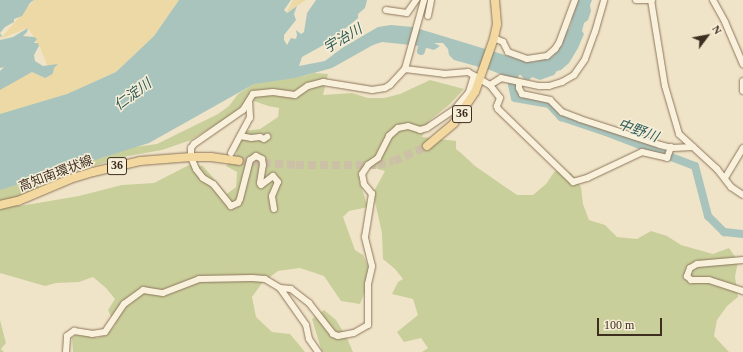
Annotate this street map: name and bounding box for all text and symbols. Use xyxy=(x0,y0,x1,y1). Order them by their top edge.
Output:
north arrow xyxy=(687,16,727,56)
water label: 宇治川 xyxy=(321,21,365,57)
text: N xyxy=(710,23,724,36)
water label: 仁淀川 xyxy=(111,76,155,114)
road number: 36 xyxy=(452,104,472,124)
water label: 中野川 xyxy=(615,116,661,146)
street label: 高知南環状線 xyxy=(17,153,95,195)
road number: 36 xyxy=(107,156,127,176)
scale bar xyxy=(599,310,664,336)
text: 100 m xyxy=(604,318,634,332)

